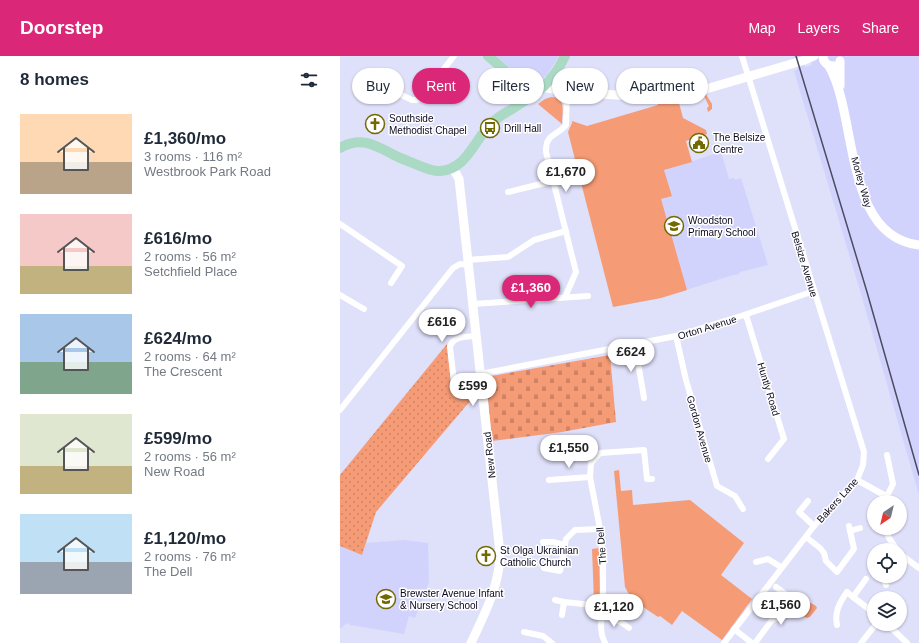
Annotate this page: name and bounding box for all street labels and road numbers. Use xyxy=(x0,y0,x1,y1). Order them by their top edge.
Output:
street label: Morley Way xyxy=(849,155,874,209)
street label: Belsize Avenue xyxy=(789,230,820,299)
street label: Orton Avenue xyxy=(676,313,738,342)
street label: Huntly Road xyxy=(755,361,782,417)
street label: Gordon Avenue xyxy=(685,394,714,464)
street label: New Road xyxy=(482,431,497,479)
street label: Bakers Lane xyxy=(814,475,861,525)
street label: The Dell xyxy=(594,527,609,565)

